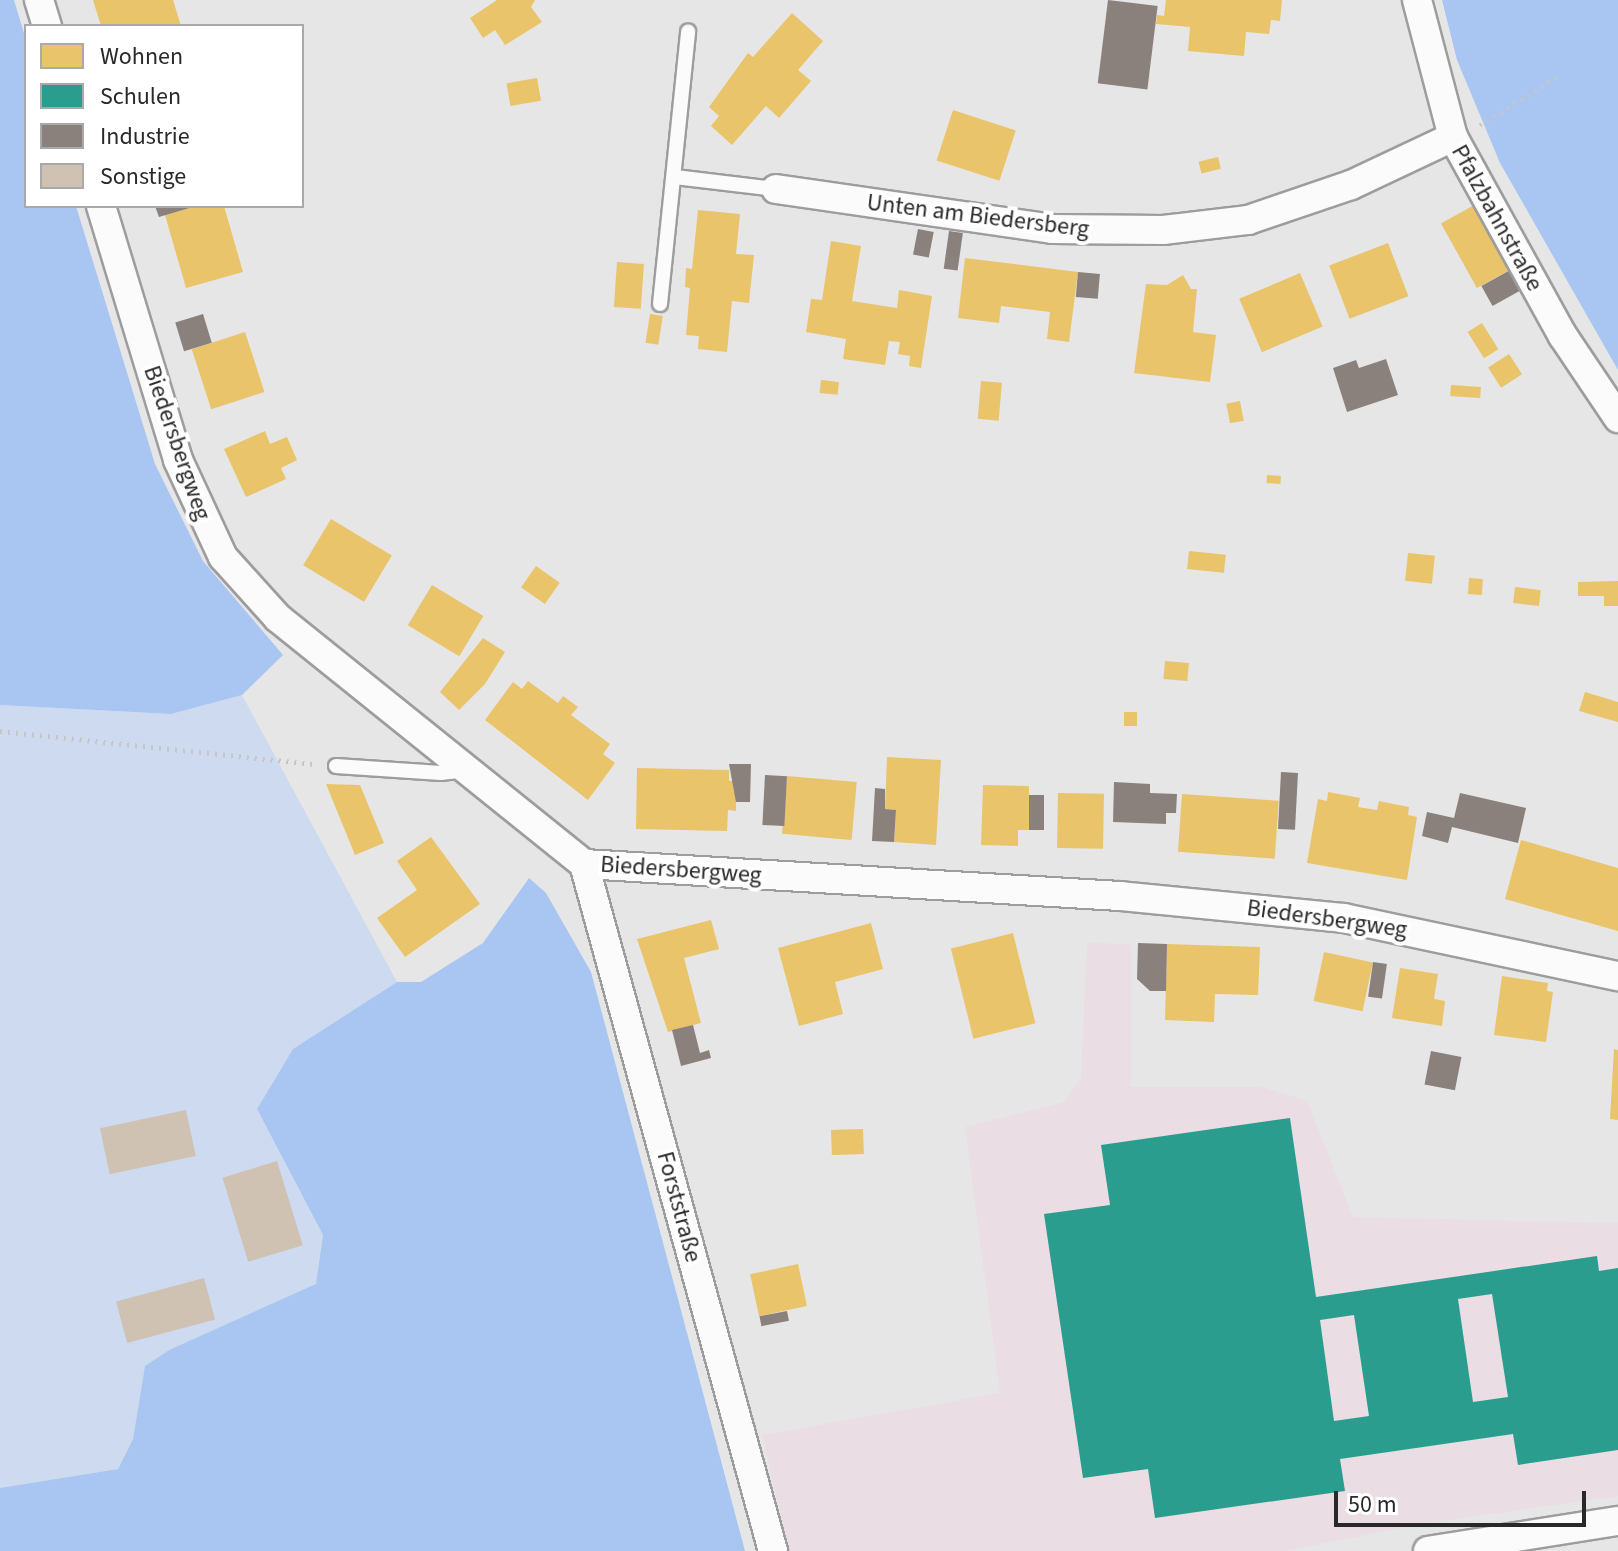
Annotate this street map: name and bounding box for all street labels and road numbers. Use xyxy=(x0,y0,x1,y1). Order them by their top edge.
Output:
street label: Pfalzbahnstraße xyxy=(1445,140,1549,296)
street label: Unten am Biedersberg xyxy=(865,188,1091,244)
street label: Biedersbergweg xyxy=(137,362,217,524)
street label: Biedersbergweg xyxy=(599,850,763,890)
street label: Biedersbergweg xyxy=(1245,893,1409,945)
street label: Forststraße xyxy=(650,1148,708,1266)

